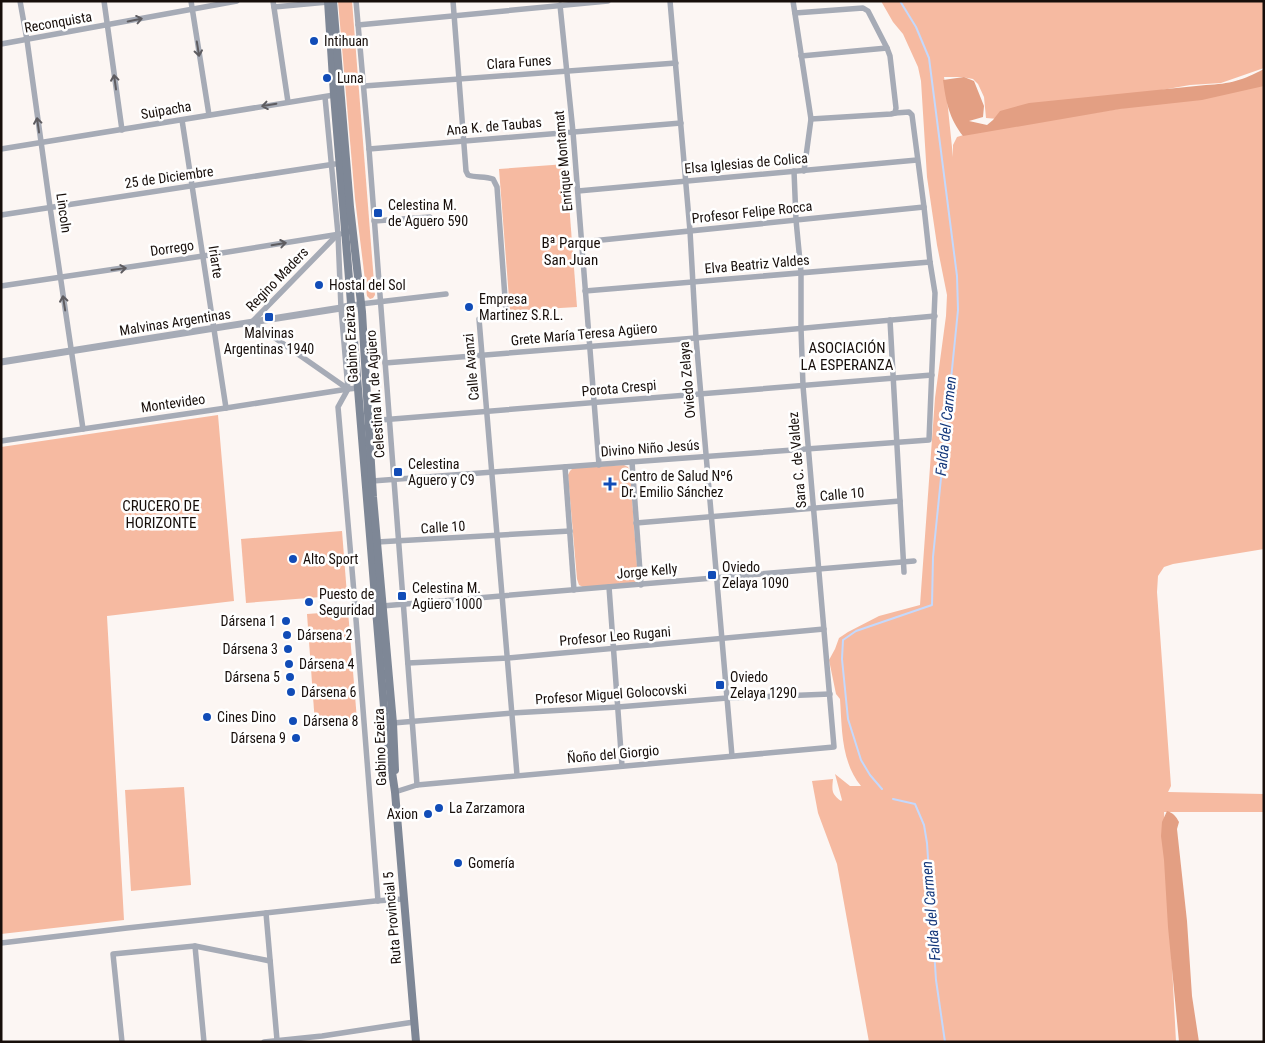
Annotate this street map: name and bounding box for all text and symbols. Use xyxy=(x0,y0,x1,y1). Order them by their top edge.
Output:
street label: Reconquista xyxy=(23,8,93,36)
one-way arrow xyxy=(127,15,143,24)
place label: Intihuan xyxy=(324,33,369,49)
marker: Intihuan xyxy=(308,35,320,47)
one-way arrow xyxy=(194,41,204,57)
street label: Clara Funes xyxy=(486,52,552,72)
place label: Luna xyxy=(337,70,364,86)
marker: Luna xyxy=(321,72,333,84)
one-way arrow xyxy=(110,74,120,90)
street label: Suipacha xyxy=(140,98,192,122)
one-way arrow xyxy=(261,101,277,111)
street label: Enrique Montamat xyxy=(551,110,575,212)
street label: Ana K. de Taubas xyxy=(446,114,542,138)
one-way arrow xyxy=(33,117,43,133)
street label: Elsa Iglesias de Colica xyxy=(684,150,808,176)
street label: 25 de Diciembre xyxy=(124,163,215,191)
street label: Lincoln xyxy=(53,192,75,234)
place label: Celestina M. de Aguero 590 xyxy=(388,197,468,229)
street label: Profesor Felipe Rocca xyxy=(691,198,813,226)
marker: Celestina M. de Aguero 590 xyxy=(372,207,384,219)
district label: Bª Parque San Juan xyxy=(541,234,601,269)
street label: Dorrego xyxy=(149,237,195,259)
one-way arrow xyxy=(271,238,287,248)
street label: Iriarte xyxy=(206,244,227,280)
street label: Regino Maders xyxy=(243,244,311,314)
street label: Elva Beatriz Valdes xyxy=(704,251,810,277)
one-way arrow xyxy=(110,263,126,273)
place label: Hostal del Sol xyxy=(329,277,406,293)
marker: Hostal del Sol xyxy=(313,279,325,291)
place label: Empresa Martinez S.R.L. xyxy=(479,291,563,323)
one-way arrow xyxy=(59,296,69,312)
marker: Empresa Martinez S.R.L. xyxy=(463,301,475,313)
street label: Malvinas Argentinas xyxy=(118,305,232,339)
street label: Gabino Ezeiza xyxy=(341,305,361,383)
marker: Malvinas Argentinas 1940 xyxy=(263,311,275,323)
street label: Grete María Teresa Agüero xyxy=(510,320,658,348)
place label: Malvinas Argentinas 1940 xyxy=(224,325,314,357)
street label: Celestina M. de Agüero xyxy=(363,329,387,459)
street label: Calle Avanzi xyxy=(460,333,482,401)
district label: ASOCIACIÓN LA ESPERANZA xyxy=(801,339,894,374)
street label: Oviedo Zelaya xyxy=(676,341,698,419)
water label: Falda del Carmen xyxy=(932,375,960,477)
street label: Porota Crespi xyxy=(581,377,657,399)
street label: Montevideo xyxy=(140,391,206,415)
street label: Sara C. de Valdez xyxy=(785,411,809,509)
street label: Divino Niño Jesús xyxy=(600,437,700,459)
place label: Celestina Aguero y C9 xyxy=(408,456,475,488)
marker: Celestina Aguero y C9 xyxy=(392,466,404,478)
place label: Centro de Salud Nº6 Dr. Emilio Sánchez xyxy=(621,468,733,500)
marker: Centro de Salud Nº6 Dr. Emilio Sánchez xyxy=(603,477,617,491)
street label: Calle 10 xyxy=(819,484,865,504)
district label: CRUCERO DE HORIZONTE xyxy=(122,497,200,532)
street label: Calle 10 xyxy=(420,517,466,537)
place label: Alto Sport xyxy=(303,551,358,567)
marker: Alto Sport xyxy=(287,553,299,565)
place label: Oviedo Zelaya 1090 xyxy=(722,559,789,591)
street label: Jorge Kelly xyxy=(616,560,678,582)
marker: Oviedo Zelaya 1090 xyxy=(706,569,718,581)
place label: Celestina M. Agüero 1000 xyxy=(412,580,482,612)
place label: Puesto de Seguridad xyxy=(319,586,375,618)
marker: Celestina M. Agüero 1000 xyxy=(396,590,408,602)
marker: Puesto de Seguridad xyxy=(303,596,315,608)
place label: Dársena 1 xyxy=(220,613,276,629)
marker: Dársena 1 xyxy=(280,615,292,627)
street label: Profesor Leo Rugani xyxy=(559,623,671,649)
place label: Dársena 2 xyxy=(297,627,353,643)
marker: Dársena 2 xyxy=(281,629,293,641)
place label: Dársena 3 xyxy=(222,641,278,657)
marker: Dársena 3 xyxy=(282,643,294,655)
place label: Dársena 4 xyxy=(299,656,355,672)
marker: Dársena 4 xyxy=(283,658,295,670)
place label: Dársena 5 xyxy=(224,669,280,685)
place label: Oviedo Zelaya 1290 xyxy=(730,669,797,701)
marker: Dársena 5 xyxy=(284,671,296,683)
marker: Oviedo Zelaya 1290 xyxy=(714,679,726,691)
street label: Profesor Miguel Golocovski xyxy=(535,681,687,707)
place label: Dársena 6 xyxy=(301,684,357,700)
marker: Dársena 6 xyxy=(285,686,297,698)
street label: Gabino Ezeiza xyxy=(371,708,389,786)
place label: Cines Dino xyxy=(217,709,276,725)
marker: Cines Dino xyxy=(201,711,213,723)
place label: Dársena 8 xyxy=(303,713,359,729)
marker: Dársena 8 xyxy=(287,715,299,727)
place label: Dársena 9 xyxy=(230,730,286,746)
marker: Dársena 9 xyxy=(290,732,302,744)
street label: Ñoño del Giorgio xyxy=(566,741,660,766)
place label: La Zarzamora xyxy=(449,800,525,816)
marker: La Zarzamora xyxy=(433,802,445,814)
place label: Axion xyxy=(387,806,418,822)
marker: Axion xyxy=(422,808,434,820)
place label: Gomería xyxy=(468,855,515,871)
marker: Gomería xyxy=(452,857,464,869)
water label: Falda del Carmen xyxy=(918,860,944,962)
street label: Ruta Provincial 5 xyxy=(380,871,404,965)

